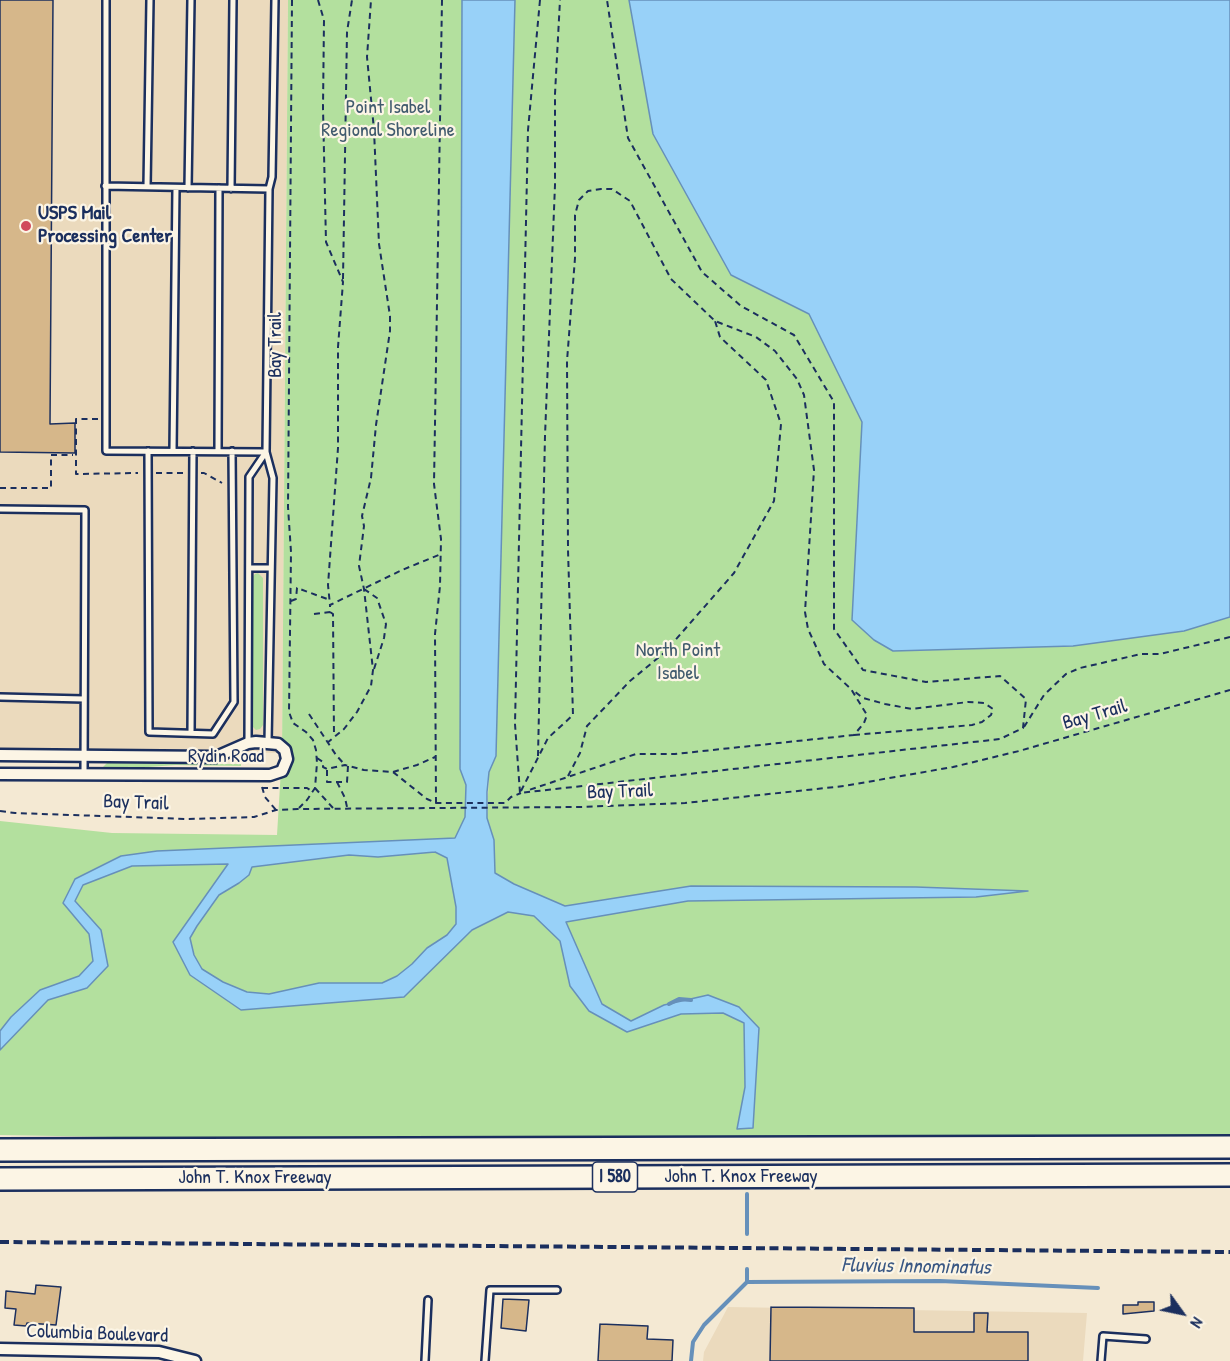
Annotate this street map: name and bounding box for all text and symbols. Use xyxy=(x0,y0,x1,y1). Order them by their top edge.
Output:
park label: Point Isabel Regional Shoreline xyxy=(321,96,455,143)
place label: USPS Mail Processing Center xyxy=(38,202,172,249)
marker: USPS Mail Processing Center xyxy=(19,219,33,233)
street label: Bay Trail xyxy=(264,312,288,378)
park label: North Point Isabel xyxy=(636,639,720,686)
street label: Bay Trail xyxy=(1060,694,1130,736)
street label: Rydin Road xyxy=(188,745,264,769)
street label: Bay Trail xyxy=(587,779,653,805)
street label: Bay Trail xyxy=(103,790,169,816)
road number: I 580 xyxy=(592,1162,638,1192)
street label: John T. Knox Freeway xyxy=(664,1165,818,1189)
street label: John T. Knox Freeway xyxy=(178,1166,332,1190)
water label: Fluvius Innominatus xyxy=(841,1253,991,1281)
north arrow xyxy=(1152,1283,1212,1343)
text: N xyxy=(1186,1313,1209,1332)
street label: Columbia Boulevard xyxy=(26,1320,168,1348)

